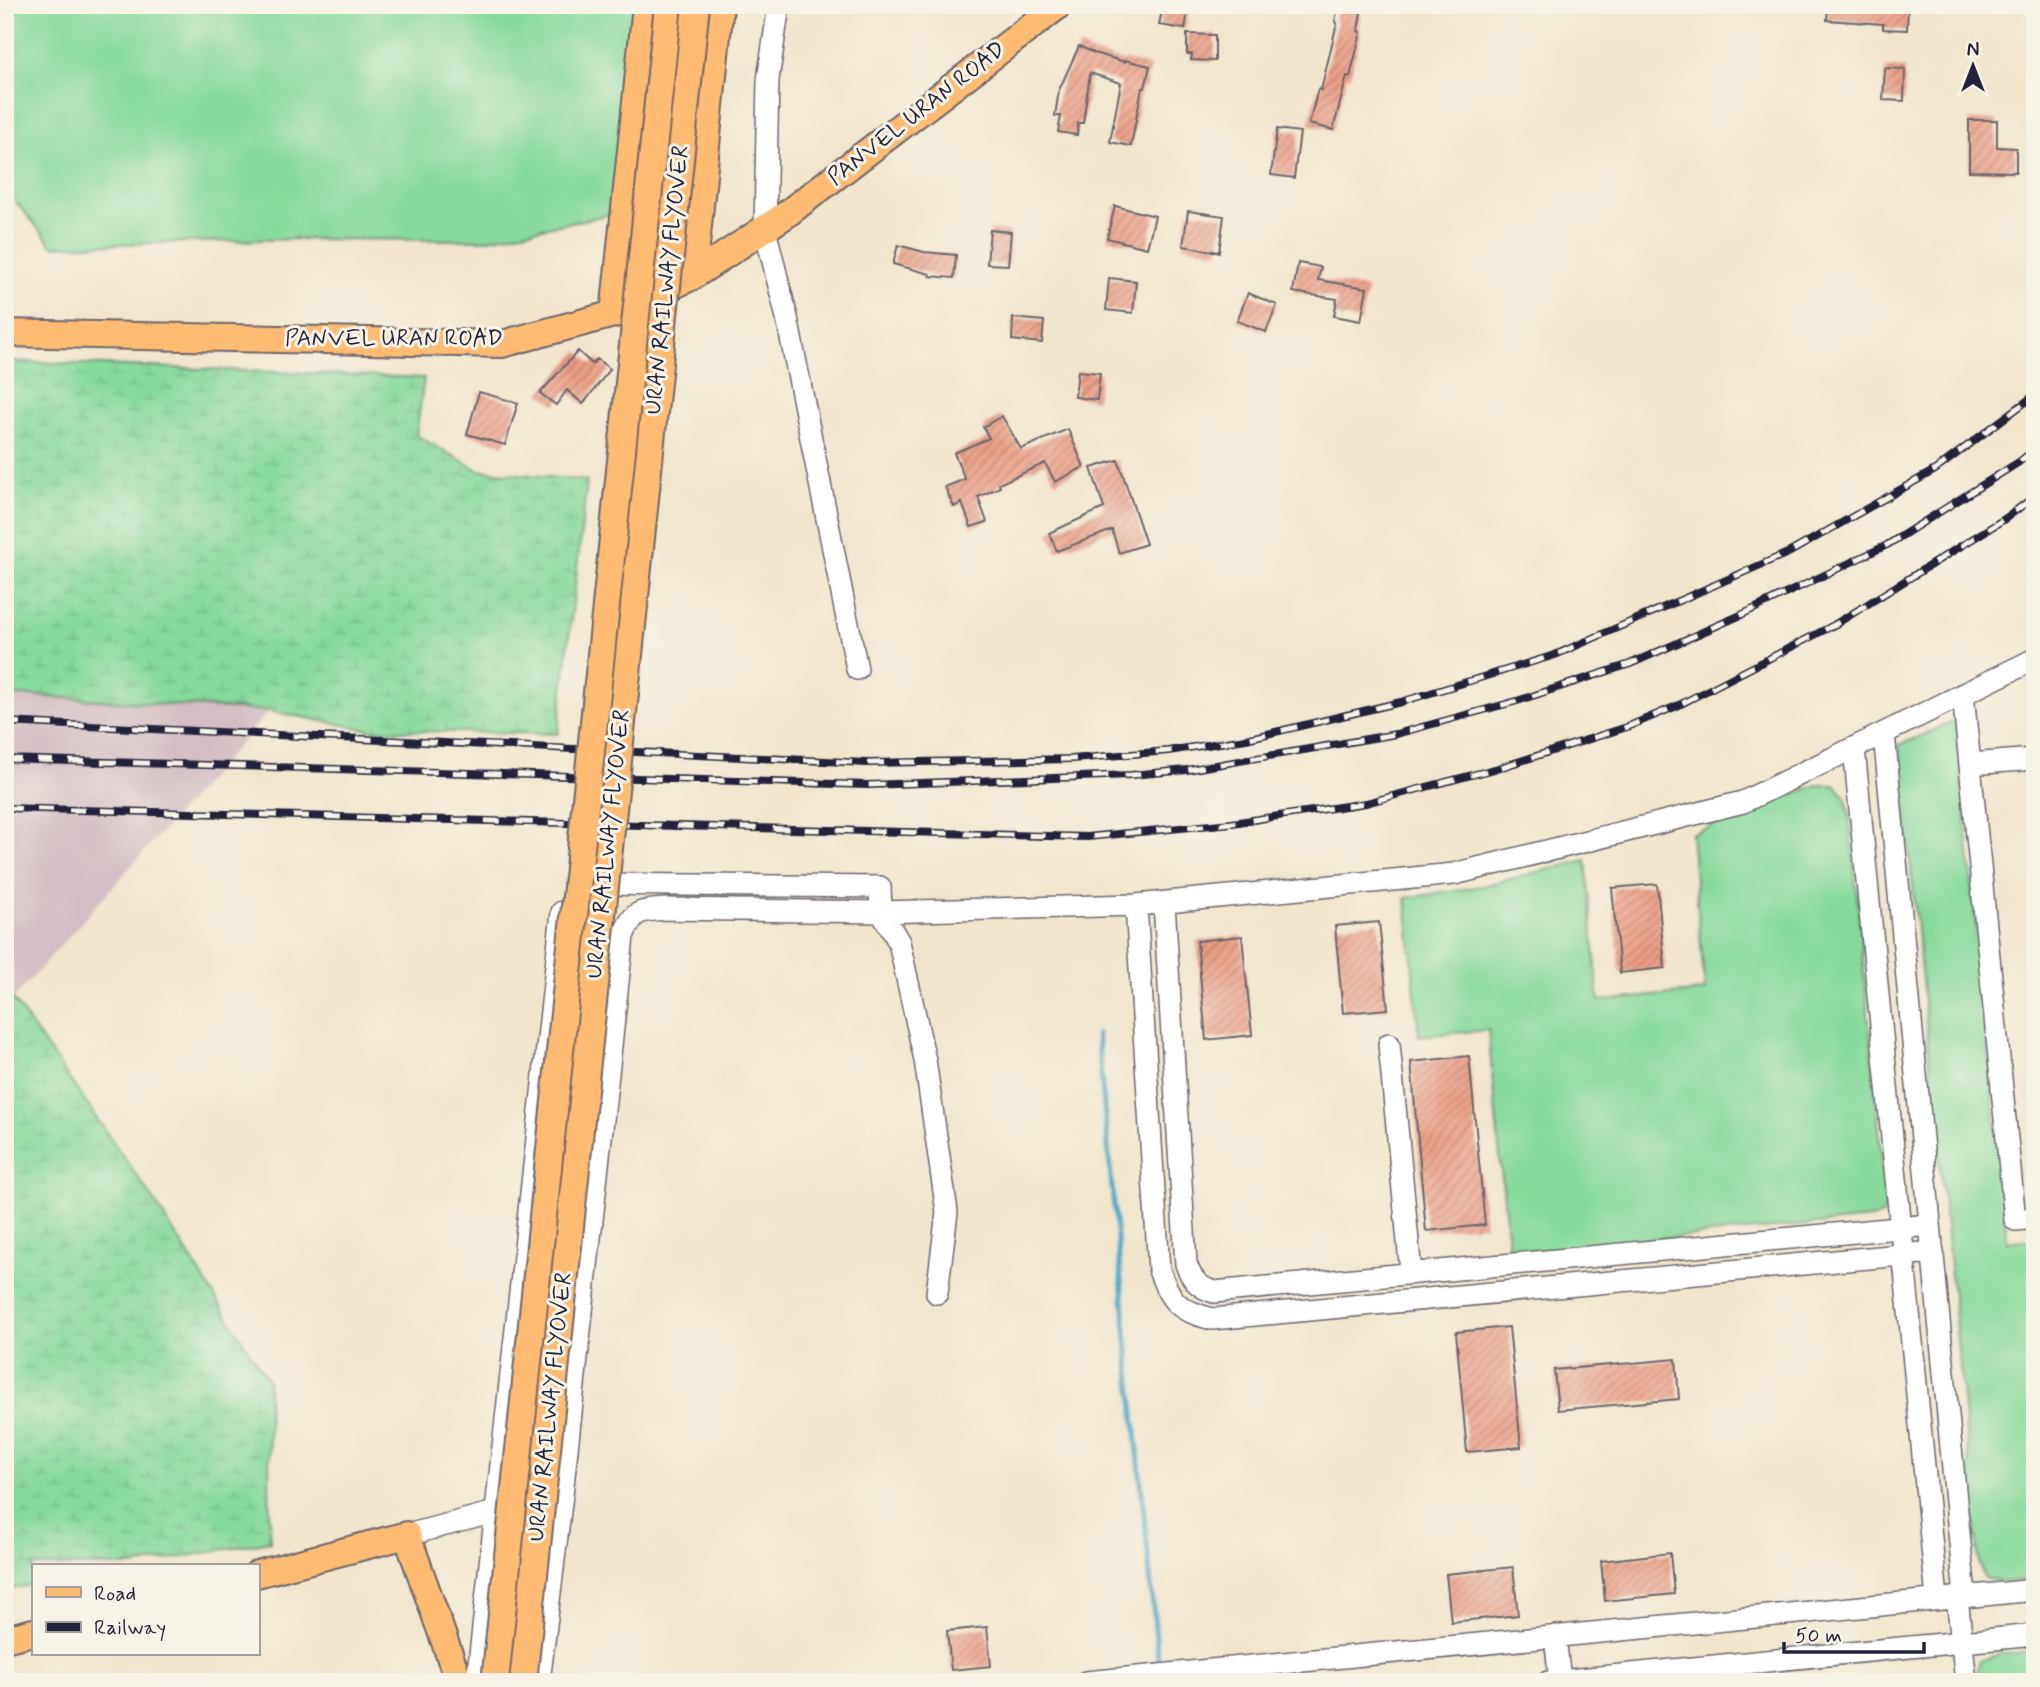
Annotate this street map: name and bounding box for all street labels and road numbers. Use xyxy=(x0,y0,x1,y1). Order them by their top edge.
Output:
street label: PANVEL URAN ROAD xyxy=(822,35,1012,193)
street label: URAN RAILWAY FLYOVER xyxy=(639,144,697,416)
street label: PANVEL URAN ROAD xyxy=(285,324,503,354)
street label: URAN RAILWAY FLYOVER xyxy=(580,708,638,980)
street label: URAN RAILWAY FLYOVER xyxy=(522,1271,580,1543)

